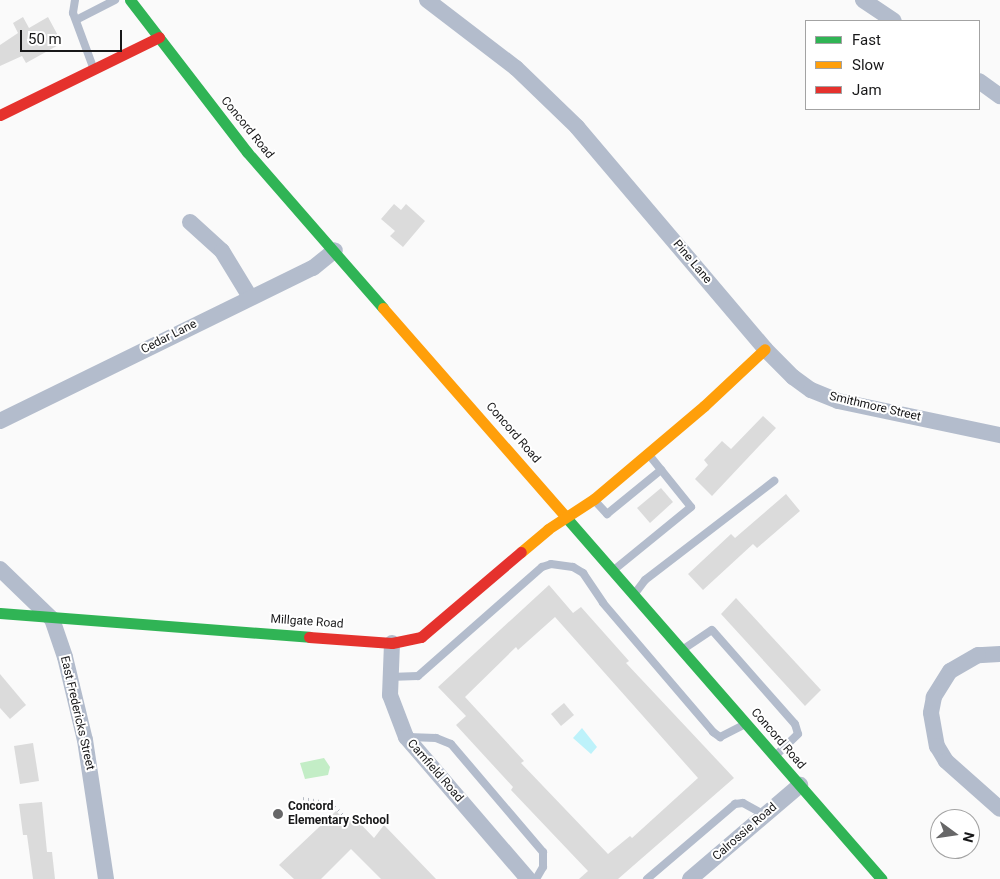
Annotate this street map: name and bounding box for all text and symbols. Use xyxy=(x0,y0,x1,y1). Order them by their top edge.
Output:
scale bar xyxy=(22,20,125,52)
legend xyxy=(805,20,980,110)
text: 50 m xyxy=(28,30,62,48)
text: Fast xyxy=(852,31,881,49)
text: Slow xyxy=(852,56,884,74)
text: Jam xyxy=(852,81,882,99)
street label: Concord Road xyxy=(218,94,276,162)
street label: Pine Lane xyxy=(670,237,714,287)
street label: Cedar Lane xyxy=(139,317,199,357)
street label: Smithmore Street xyxy=(828,389,922,425)
street label: Concord Road xyxy=(483,400,543,466)
street label: Millgate Road xyxy=(270,612,344,632)
street label: East Fredericks Street xyxy=(57,655,97,771)
street label: Concord Road xyxy=(748,706,808,772)
street label: Camfield Road xyxy=(404,737,466,805)
place label: Concord Elementary School xyxy=(288,800,389,828)
street label: Calrossie Road xyxy=(710,800,780,864)
marker: Concord Elementary School xyxy=(272,808,284,820)
north arrow xyxy=(930,809,980,859)
text: N xyxy=(960,831,978,844)

